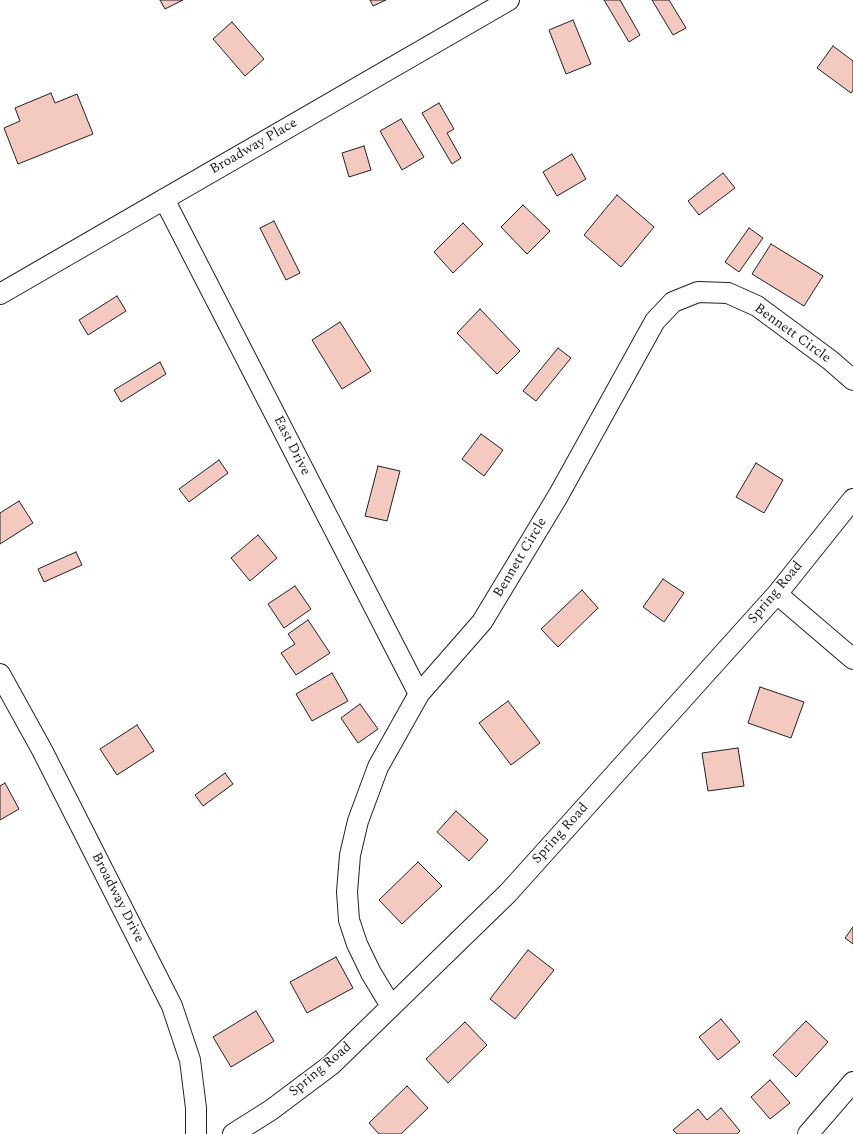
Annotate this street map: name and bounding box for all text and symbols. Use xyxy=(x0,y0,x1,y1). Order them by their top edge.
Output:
street label: Broadway Place xyxy=(207,115,301,179)
street label: Bennett Circle xyxy=(751,301,833,367)
street label: East Drive xyxy=(269,413,313,479)
street label: Bennett Circle xyxy=(491,515,551,601)
street label: Spring Road xyxy=(745,558,807,628)
street label: Spring Road xyxy=(529,800,593,868)
street label: Broadway Drive xyxy=(87,850,147,946)
street label: Spring Road xyxy=(286,1039,356,1101)

